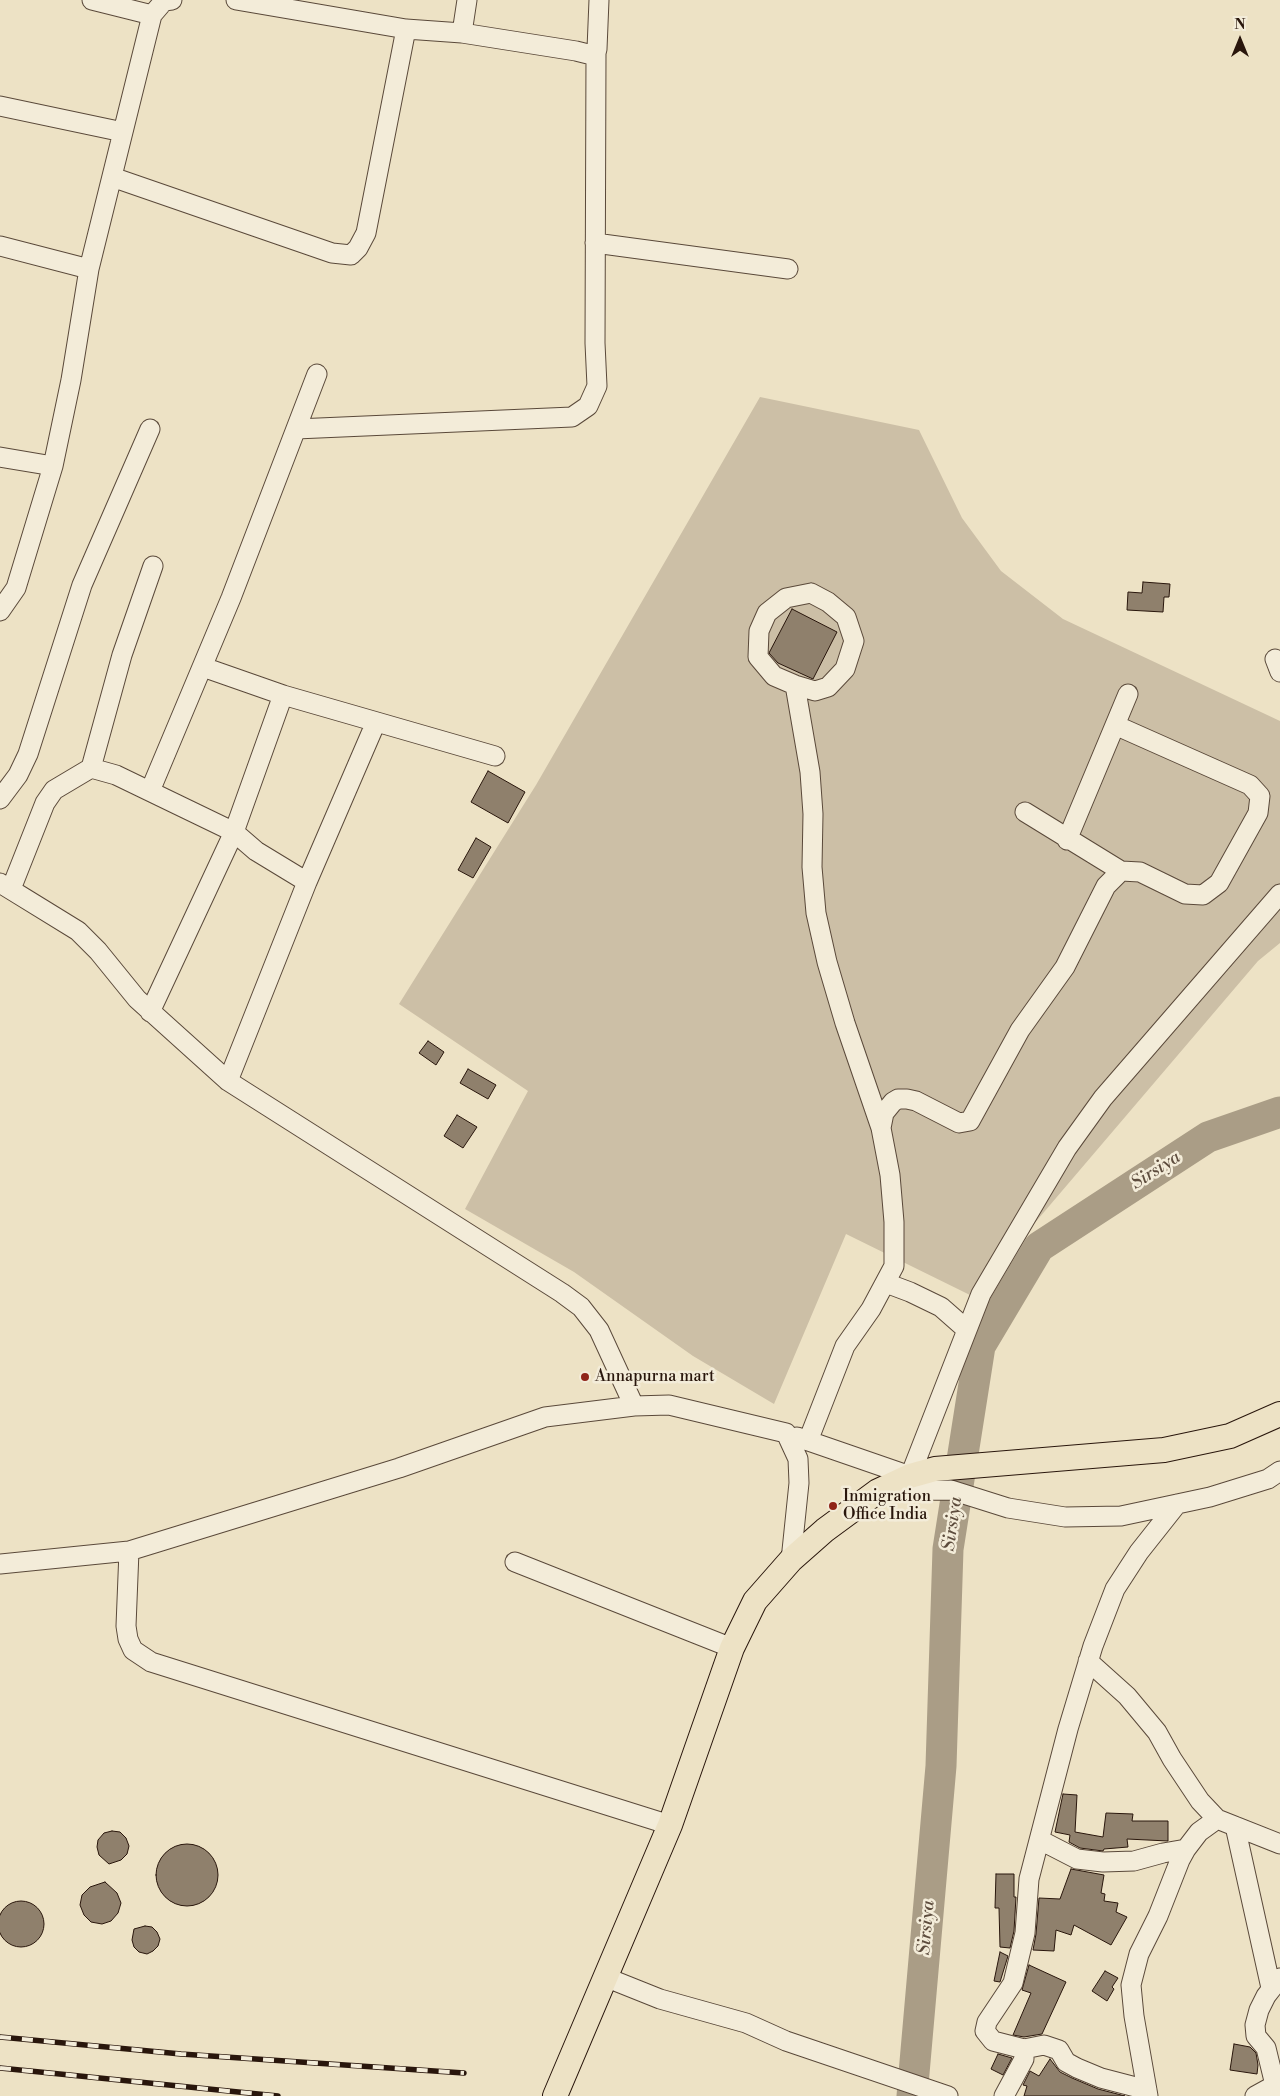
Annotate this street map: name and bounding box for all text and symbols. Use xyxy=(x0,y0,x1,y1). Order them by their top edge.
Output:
north arrow xyxy=(1215,15,1265,65)
text: N xyxy=(1234,16,1246,34)
water label: Sirsiya xyxy=(1127,1147,1185,1195)
place label: Annapurna mart xyxy=(595,1367,715,1387)
marker: Annapurna mart xyxy=(579,1371,591,1383)
place label: Inmigration Office India xyxy=(843,1487,931,1525)
water label: Sirsiya xyxy=(938,1495,968,1553)
marker: Inmigration Office India xyxy=(827,1500,839,1512)
water label: Sirsiya xyxy=(914,1900,940,1956)

